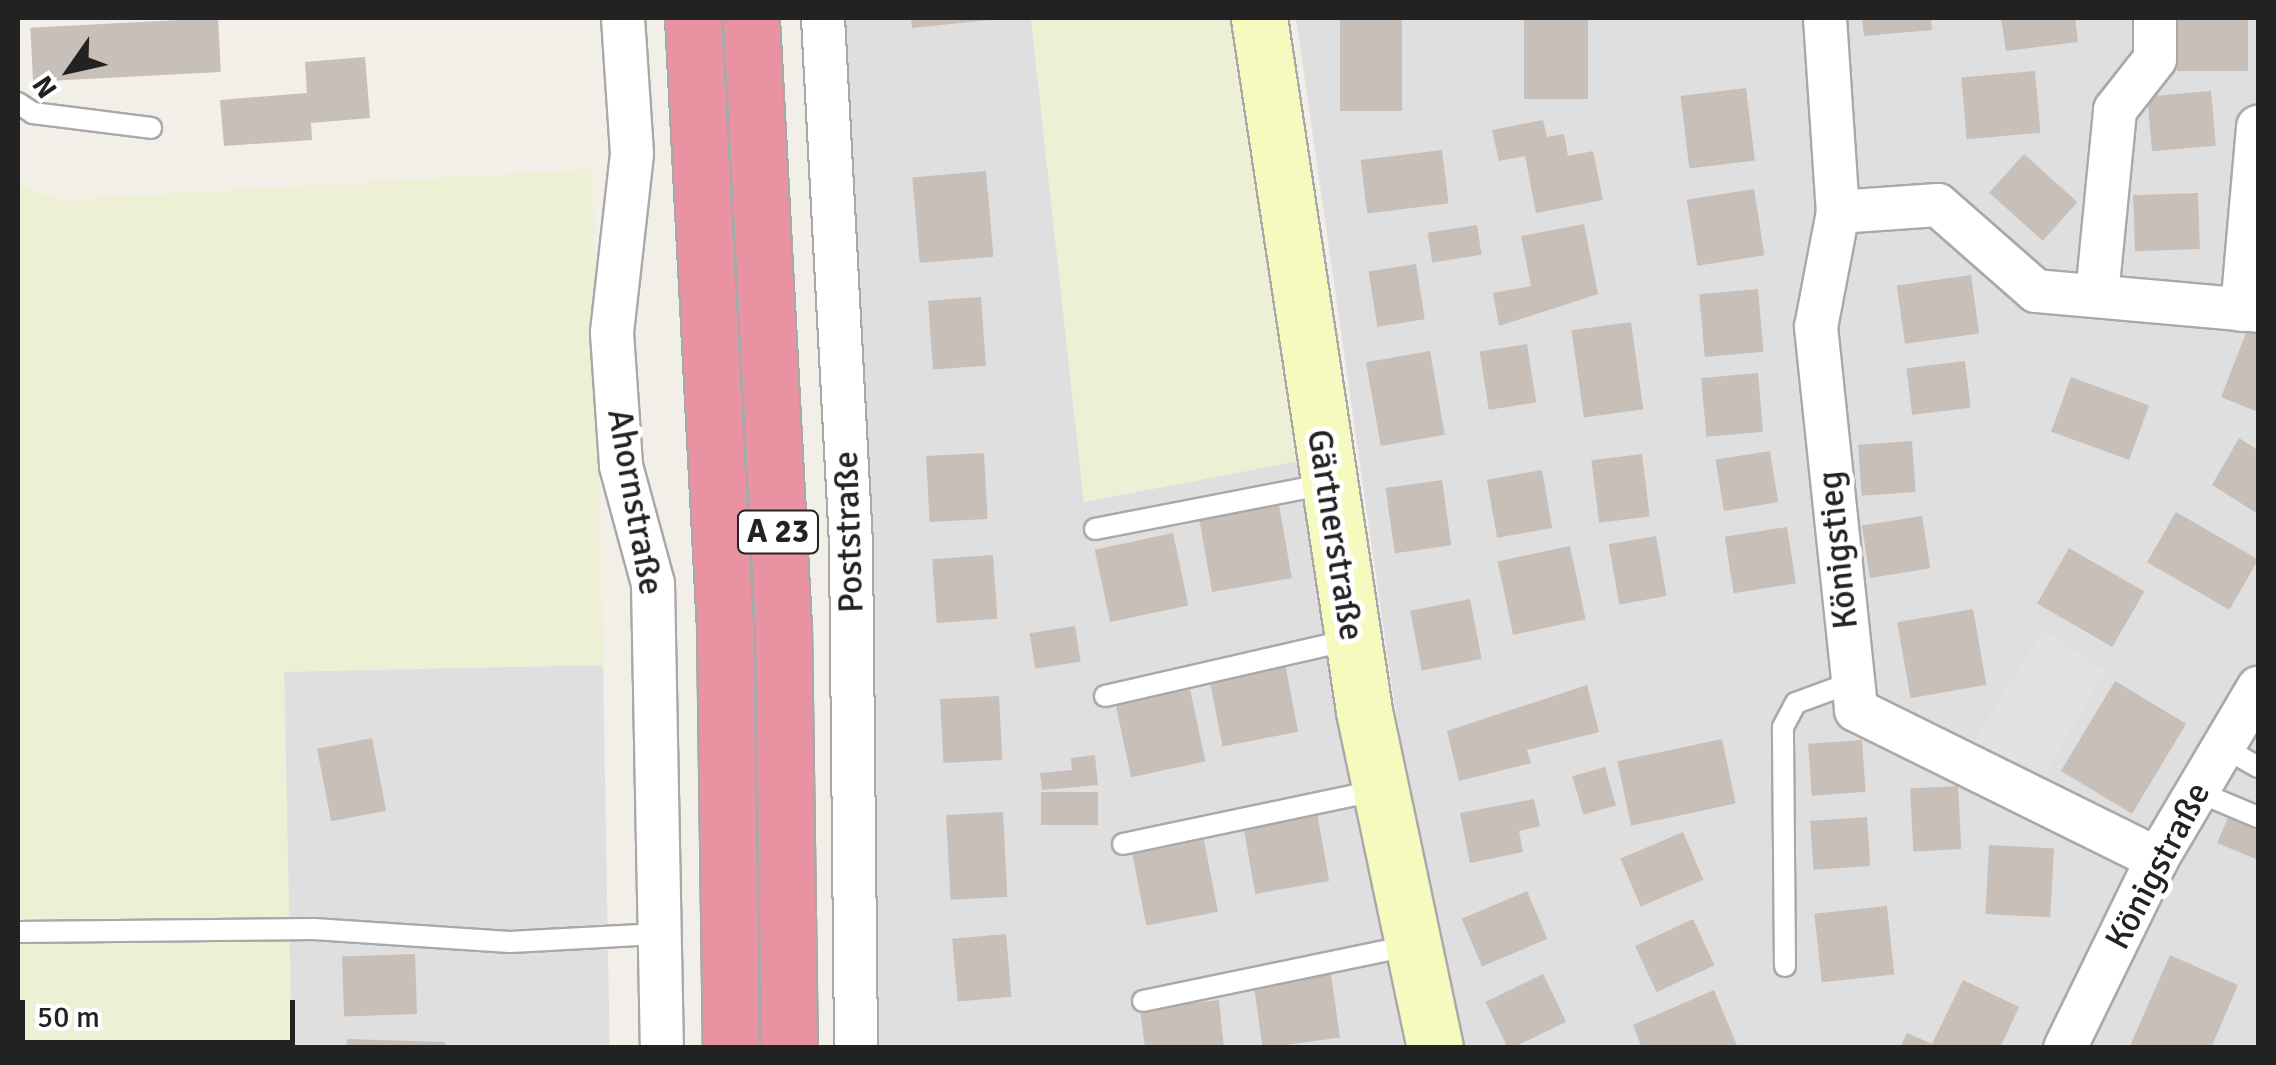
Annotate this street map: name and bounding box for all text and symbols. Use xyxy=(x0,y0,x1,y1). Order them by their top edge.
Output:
north arrow xyxy=(20,20,120,120)
text: N xyxy=(26,69,65,104)
street label: Ahornstraße xyxy=(598,406,672,598)
street label: Gärtnerstraße xyxy=(1298,427,1372,643)
street label: Poststraße xyxy=(825,450,873,614)
street label: Königstieg xyxy=(1809,469,1867,631)
road number: A 23 xyxy=(736,505,820,559)
street label: Königstraße xyxy=(2097,775,2219,957)
scale bar xyxy=(25,980,300,1042)
text: 50 m xyxy=(37,999,100,1036)

